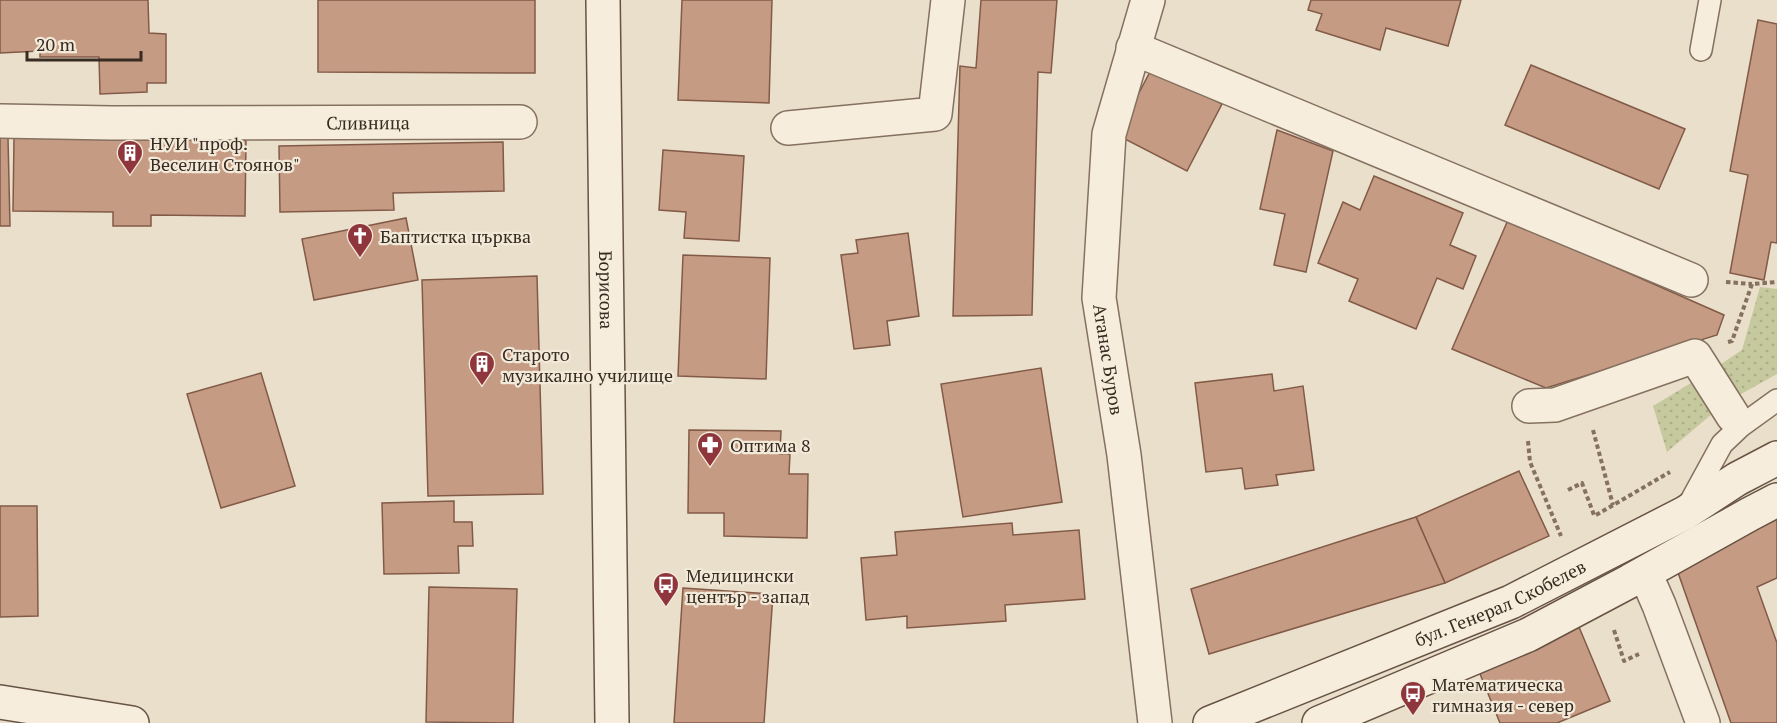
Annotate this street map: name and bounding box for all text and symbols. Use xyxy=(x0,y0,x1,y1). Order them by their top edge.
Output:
scale bar xyxy=(27,24,141,62)
text: 20 m xyxy=(36,32,76,56)
street label: Сливница xyxy=(326,110,410,134)
place label: НУИ "проф. Веселин Стоянов" xyxy=(150,131,300,176)
building icon: НУИ "проф. Веселин Стоянов" xyxy=(115,138,145,176)
church icon: Баптистка църква xyxy=(345,221,375,259)
place label: Баптистка църква xyxy=(380,224,531,248)
street label: Борисова xyxy=(594,250,619,329)
street label: Атанас Буров xyxy=(1088,302,1129,417)
place label: Старото музикално училище xyxy=(502,342,673,387)
building icon: Старото музикално училище xyxy=(467,349,497,387)
pharmacy icon: Оптима 8 xyxy=(695,430,725,468)
place label: Оптима 8 xyxy=(730,433,811,457)
street label: бул. Генерал Скобелев xyxy=(1411,554,1590,652)
place label: Медицински център - запад xyxy=(686,563,810,608)
bus stop icon: Медицински център - запад xyxy=(651,570,681,608)
place label: Математическа гимназия - север xyxy=(1432,672,1574,717)
bus stop icon: Математическа гимназия - север xyxy=(1398,679,1428,717)

